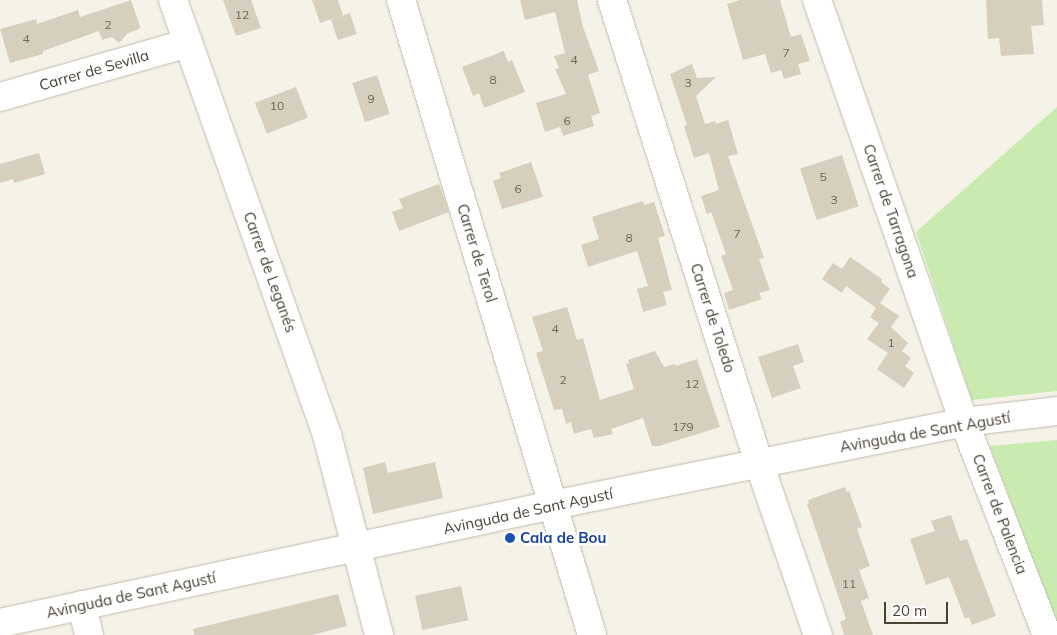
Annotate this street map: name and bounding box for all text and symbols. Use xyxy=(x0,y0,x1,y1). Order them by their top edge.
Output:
house number: 12 xyxy=(235,8,249,22)
house number: 2 xyxy=(104,18,112,32)
house number: 4 xyxy=(22,32,30,46)
street label: Carrer de Sevilla xyxy=(37,46,151,94)
house number: 7 xyxy=(782,46,790,60)
house number: 4 xyxy=(570,53,578,67)
house number: 8 xyxy=(489,73,497,87)
house number: 3 xyxy=(684,76,692,90)
house number: 9 xyxy=(367,92,375,106)
house number: 10 xyxy=(270,99,284,113)
house number: 6 xyxy=(563,114,571,128)
street label: Carrer de Tarragona xyxy=(860,142,922,280)
house number: 5 xyxy=(819,170,827,184)
house number: 6 xyxy=(514,182,522,196)
house number: 3 xyxy=(830,193,838,207)
street label: Carrer de Terol xyxy=(453,202,501,304)
street label: Carrer de Leganés xyxy=(240,209,300,335)
house number: 7 xyxy=(733,227,741,241)
house number: 8 xyxy=(625,231,633,245)
street label: Carrer de Toledo xyxy=(687,261,739,375)
house number: 4 xyxy=(551,322,559,336)
house number: 1 xyxy=(887,336,895,350)
house number: 2 xyxy=(559,373,567,387)
house number: 12 xyxy=(685,377,699,391)
street label: Avinguda de Sant Agustí xyxy=(838,408,1012,456)
house number: 179 xyxy=(672,420,694,434)
street label: Carrer de Palencia xyxy=(969,451,1031,577)
street label: Avinguda de Sant Agustí xyxy=(442,484,614,538)
place label: Cala de Bou xyxy=(520,529,606,547)
marker: Cala de Bou xyxy=(504,532,516,544)
street label: Avinguda de Sant Agustí xyxy=(45,568,217,622)
house number: 11 xyxy=(842,577,856,591)
scale bar xyxy=(887,592,951,624)
text: 20 m xyxy=(892,601,927,620)

